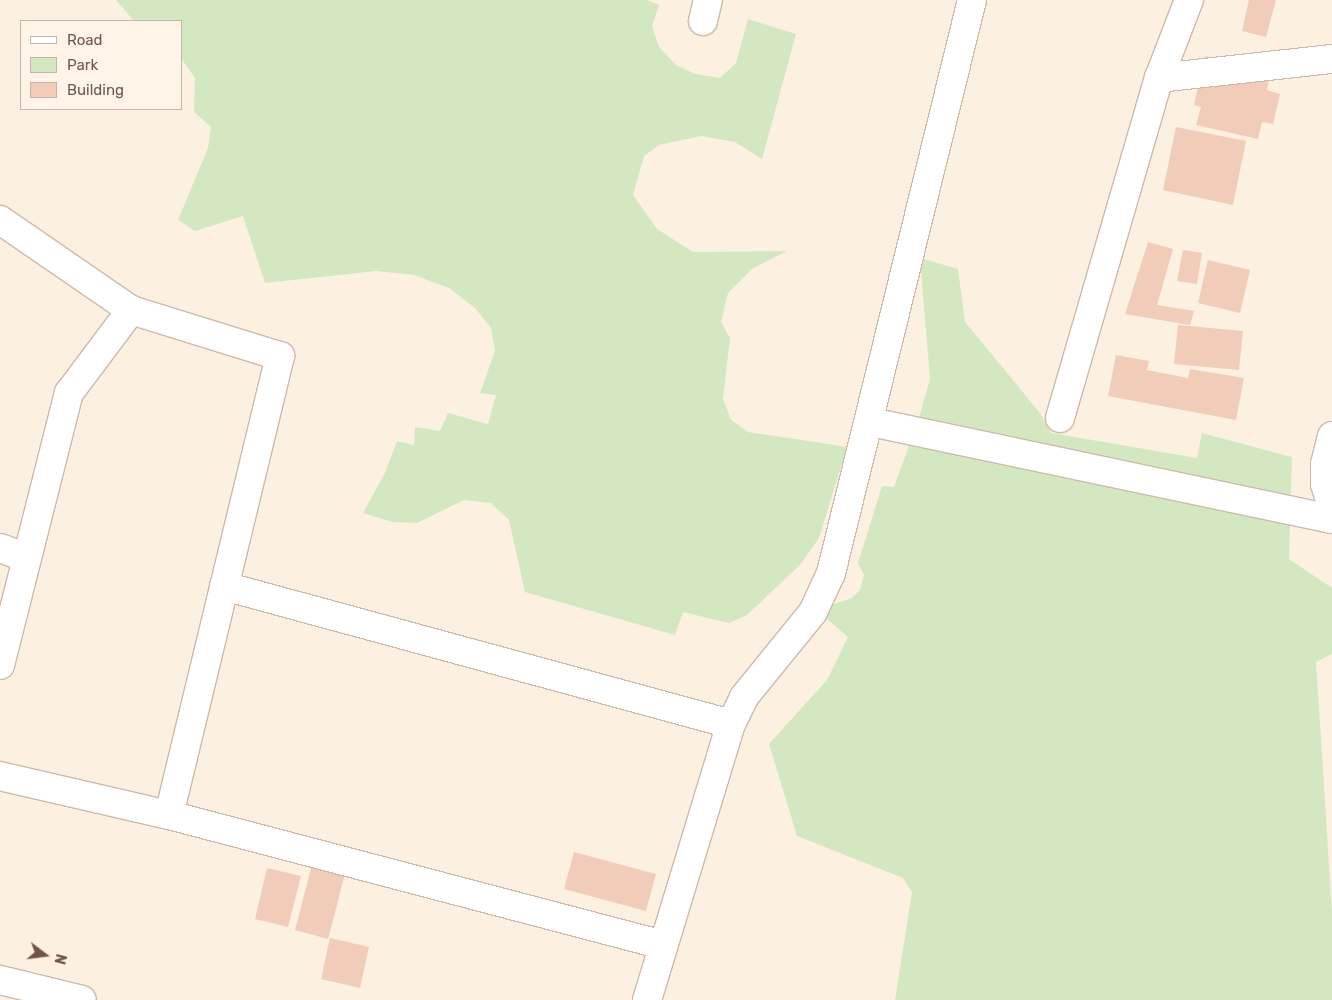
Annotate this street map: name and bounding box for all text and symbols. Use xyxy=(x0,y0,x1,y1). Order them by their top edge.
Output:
legend xyxy=(20,20,182,110)
text: Road xyxy=(67,31,103,49)
text: Park xyxy=(67,56,98,74)
text: Building xyxy=(67,81,124,99)
north arrow xyxy=(20,930,70,980)
text: N xyxy=(50,952,69,966)

